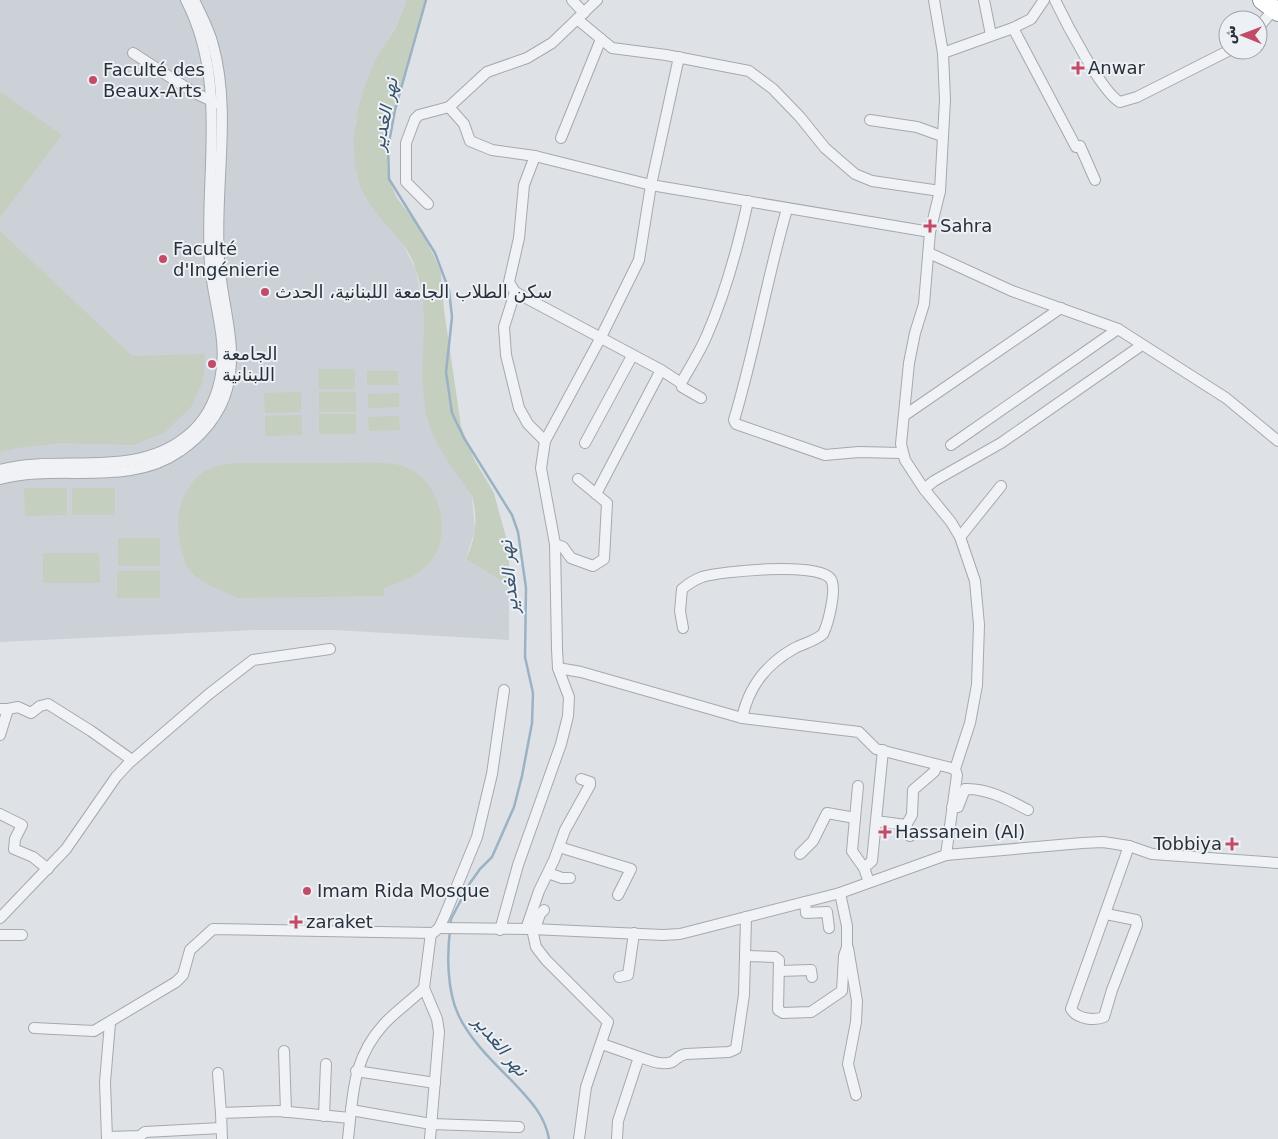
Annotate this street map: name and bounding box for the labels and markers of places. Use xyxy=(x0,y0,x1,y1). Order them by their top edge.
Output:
place label: Anwar xyxy=(1088,57,1145,78)
place label: Faculté des Beaux-Arts xyxy=(103,59,205,101)
marker: Anwar xyxy=(1072,62,1084,74)
marker: Faculté des Beaux-Arts xyxy=(87,74,99,86)
place label: Sahra xyxy=(940,215,992,236)
marker: Sahra xyxy=(924,220,936,232)
place label: Faculté d'Ingénierie xyxy=(173,238,280,280)
marker: Faculté d'Ingénierie xyxy=(157,253,169,265)
place label: سكن الطلاب الجامعة اللبنانية، الحدث xyxy=(275,281,552,303)
marker: سكن الطلاب الجامعة اللبنانية، الحدث xyxy=(259,286,271,298)
place label: الجامعة اللبنانية xyxy=(222,343,278,385)
marker: الجامعة اللبنانية xyxy=(206,358,218,370)
place label: Hassanein (Al) xyxy=(895,821,1025,842)
marker: Hassanein (Al) xyxy=(879,826,891,838)
place label: Tobbiya xyxy=(1153,833,1222,854)
marker: Tobbiya xyxy=(1226,838,1238,850)
place label: Imam Rida Mosque xyxy=(317,880,490,901)
marker: Imam Rida Mosque xyxy=(301,885,313,897)
place label: zaraket xyxy=(306,911,373,932)
marker: zaraket xyxy=(290,916,302,928)

